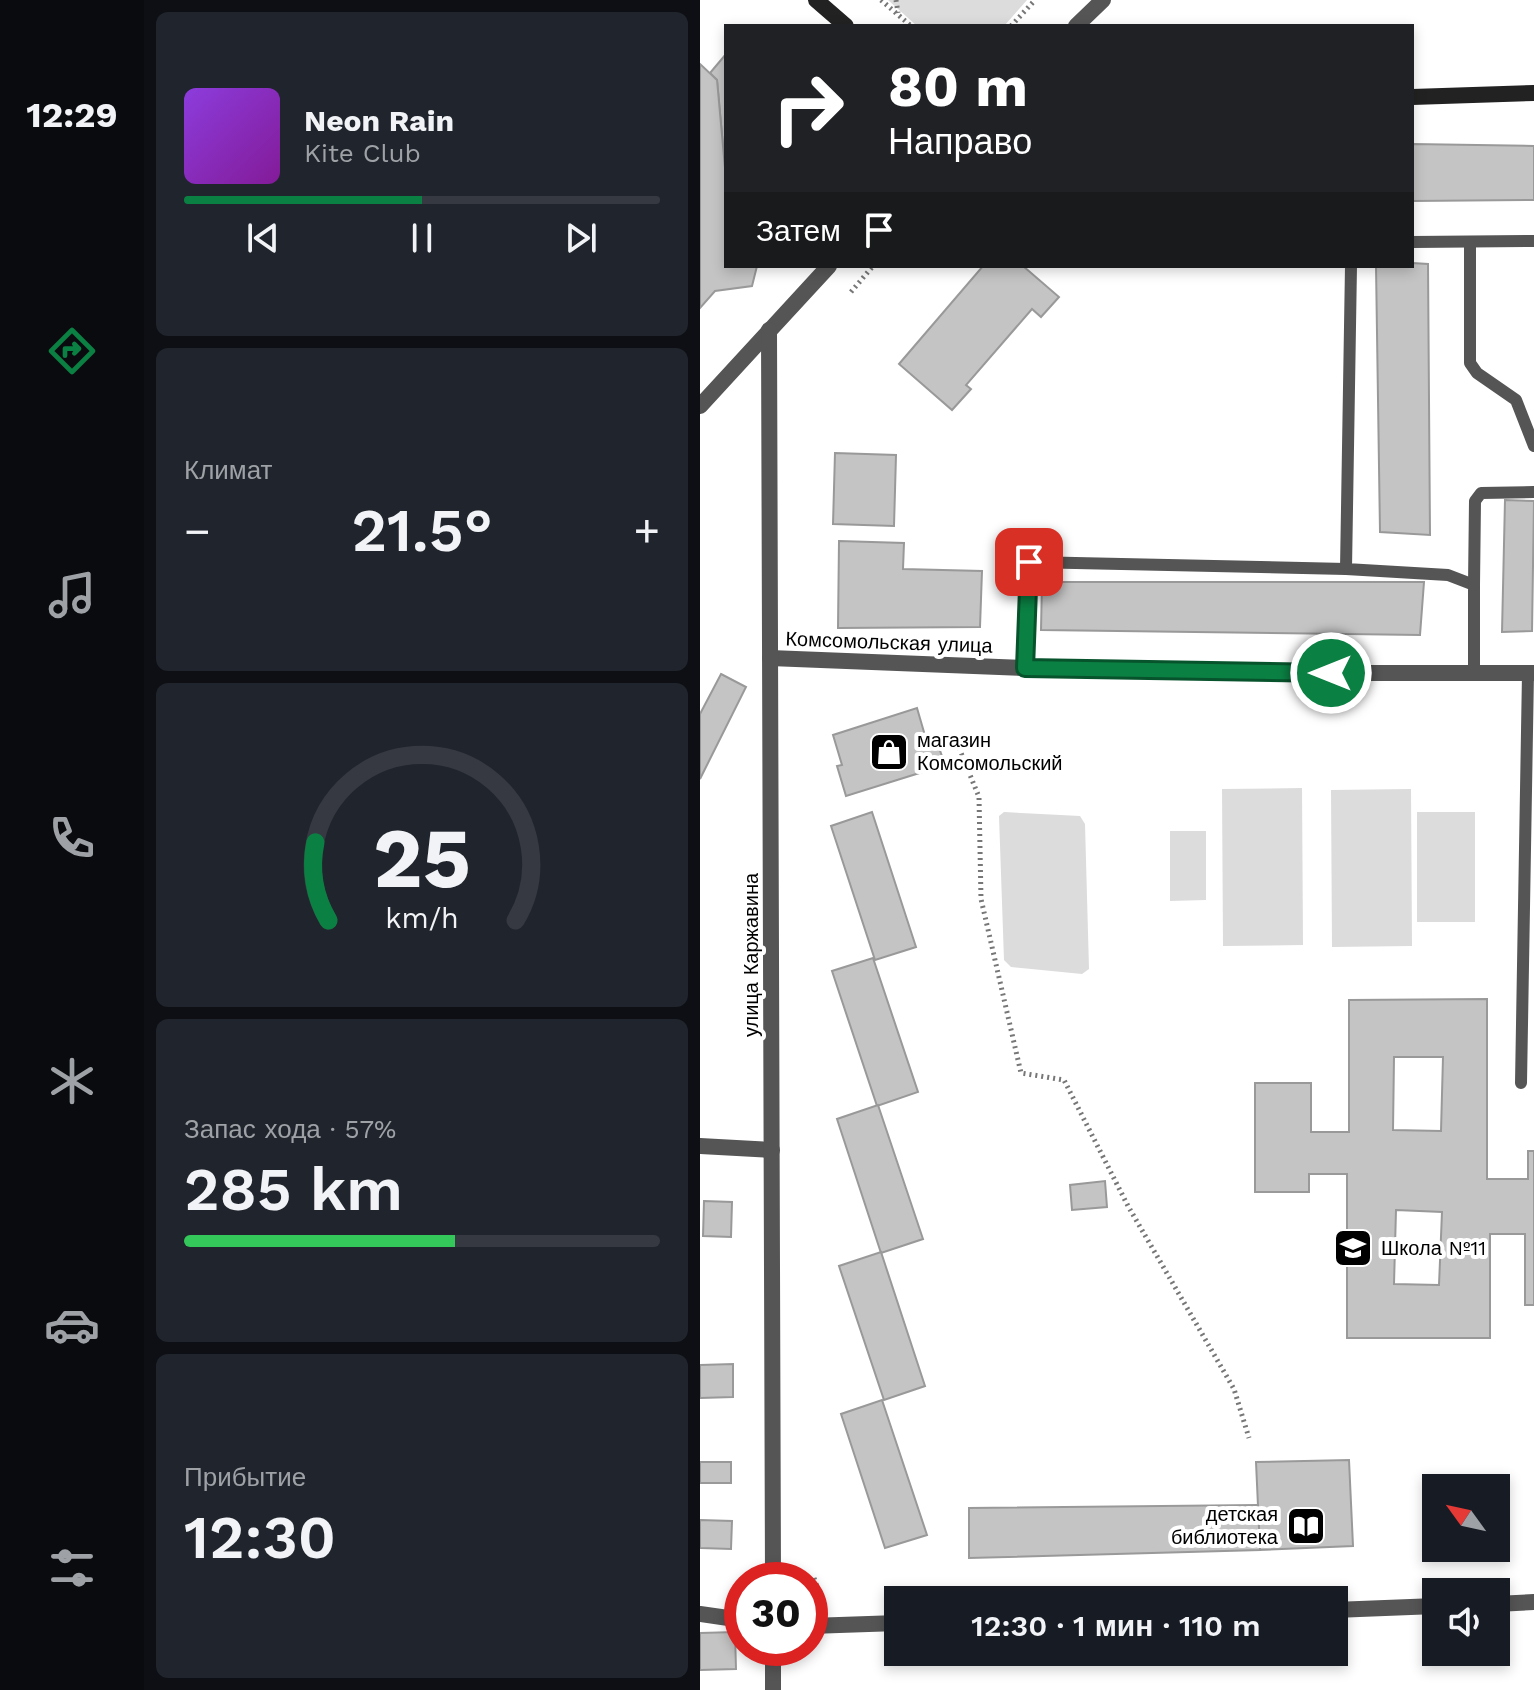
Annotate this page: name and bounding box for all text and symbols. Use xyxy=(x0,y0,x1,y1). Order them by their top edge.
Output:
text: 80 m xyxy=(888,54,1028,120)
icon: right xyxy=(756,56,860,160)
text: 12:29 xyxy=(26,94,118,136)
text: Neon Rain xyxy=(304,103,454,138)
text: Направо xyxy=(888,121,1032,163)
text: Kite Club xyxy=(304,138,421,168)
icon: arrive xyxy=(857,208,901,252)
text: Затем xyxy=(756,213,841,248)
icon: previous xyxy=(241,216,285,260)
icon: pause xyxy=(400,216,444,260)
icon: next xyxy=(559,216,603,260)
icon: directions xyxy=(44,323,100,379)
text: Климат xyxy=(184,455,273,485)
text: 21.5° xyxy=(351,495,493,566)
text: − xyxy=(184,505,211,557)
text: + xyxy=(633,505,660,557)
pin xyxy=(995,528,1063,596)
icon: arrive xyxy=(1007,540,1051,584)
icon: music xyxy=(44,567,100,623)
street label: Комсомольская улица xyxy=(785,626,994,658)
position arrow xyxy=(1289,631,1373,715)
place label: магазин Комсомольский xyxy=(917,728,1063,775)
shop icon: магазин Комсомольский xyxy=(868,731,910,773)
icon: phone xyxy=(44,810,100,866)
text: 25 xyxy=(373,810,471,907)
street label: улица Каржавина xyxy=(739,872,763,1037)
text: km/h xyxy=(385,901,459,935)
icon: climate xyxy=(44,1053,100,1109)
text: Запас хода · 57% xyxy=(184,1114,396,1144)
text: 285 km xyxy=(184,1154,403,1225)
school or university icon: Школа №11 xyxy=(1332,1227,1374,1269)
place label: Школа №11 xyxy=(1381,1236,1486,1260)
icon: car xyxy=(44,1297,100,1353)
text: Прибытие xyxy=(184,1462,306,1492)
north arrow xyxy=(1422,1474,1510,1562)
map controls xyxy=(1422,1474,1510,1666)
text: 12:30 xyxy=(184,1502,336,1573)
place label: детская библиотека xyxy=(1171,1502,1279,1549)
library icon: детская библиотека xyxy=(1285,1505,1327,1547)
icon: filters xyxy=(44,1540,100,1596)
speed limit sign: 30 xyxy=(724,1562,828,1666)
button: sound xyxy=(1422,1578,1510,1666)
text: 12:30 · 1 мин · 110 m xyxy=(971,1608,1261,1643)

